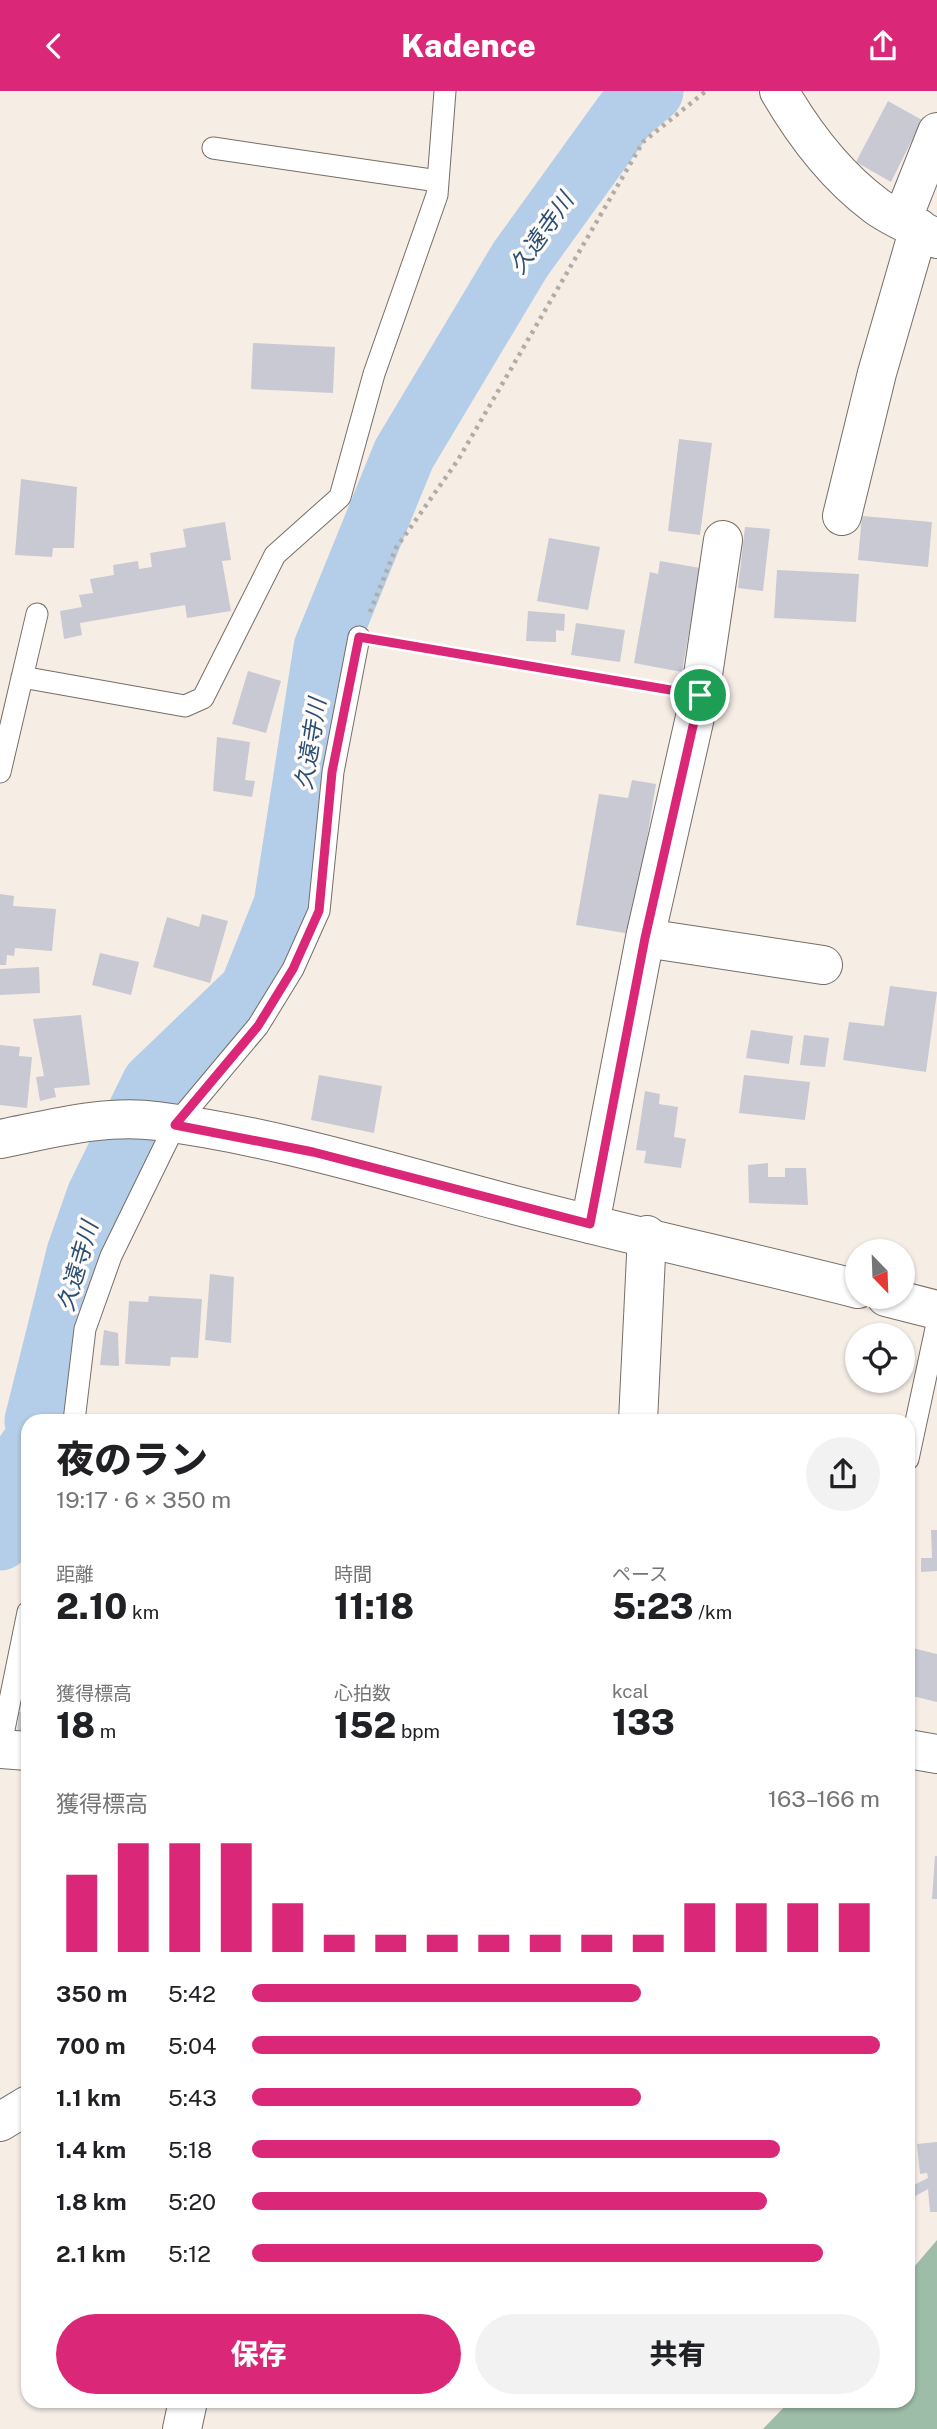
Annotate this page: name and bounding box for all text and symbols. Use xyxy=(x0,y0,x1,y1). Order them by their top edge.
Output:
icon: back xyxy=(35,27,73,65)
text: Kadence xyxy=(401,27,536,64)
icon: share xyxy=(864,27,902,65)
water label: 久遠寺川 xyxy=(504,185,580,278)
pin xyxy=(670,665,730,725)
icon: arrive xyxy=(681,676,719,714)
water label: 久遠寺川 xyxy=(289,693,331,792)
water label: 久遠寺川 xyxy=(51,1215,103,1314)
north arrow xyxy=(845,1239,915,1309)
map controls xyxy=(845,1239,915,1393)
button: locate xyxy=(845,1323,915,1393)
text: 夜のラン xyxy=(56,1437,208,1482)
button: share xyxy=(806,1437,880,1511)
text: 19:17 · 6 × 350 m xyxy=(56,1486,231,1513)
text: 距離 xyxy=(56,1563,94,1585)
text: 時間 xyxy=(334,1563,372,1585)
text: ペース xyxy=(612,1563,668,1585)
text: 2.10 xyxy=(56,1586,127,1627)
text: 11:18 xyxy=(334,1586,414,1627)
text: 5:23 xyxy=(612,1586,694,1627)
text: km xyxy=(127,1601,159,1623)
text: /km xyxy=(694,1601,732,1623)
text: kcal xyxy=(612,1680,649,1702)
text: 獲得標高 xyxy=(56,1682,132,1704)
text: 心拍数 xyxy=(334,1682,391,1704)
text: 133 xyxy=(612,1702,675,1743)
text: 18 xyxy=(56,1705,95,1746)
text: 152 xyxy=(334,1705,396,1746)
text: m xyxy=(95,1720,116,1742)
text: bpm xyxy=(396,1720,440,1742)
text: 163–166 m xyxy=(768,1785,880,1812)
text: 獲得標高 xyxy=(56,1790,148,1817)
text: 350 m xyxy=(56,1980,127,2007)
text: 5:42 xyxy=(168,1980,216,2007)
text: 700 m xyxy=(56,2032,126,2059)
text: 5:04 xyxy=(168,2032,216,2059)
text: 1.1 km xyxy=(56,2084,121,2111)
text: 5:43 xyxy=(168,2084,217,2111)
text: 1.4 km xyxy=(56,2136,126,2163)
text: 5:18 xyxy=(168,2136,212,2163)
text: 1.8 km xyxy=(56,2188,127,2215)
text: 5:20 xyxy=(168,2188,216,2215)
text: 2.1 km xyxy=(56,2240,126,2267)
text: 5:12 xyxy=(168,2240,211,2267)
button: 保存 xyxy=(56,2314,461,2394)
button: 共有 xyxy=(475,2314,880,2394)

